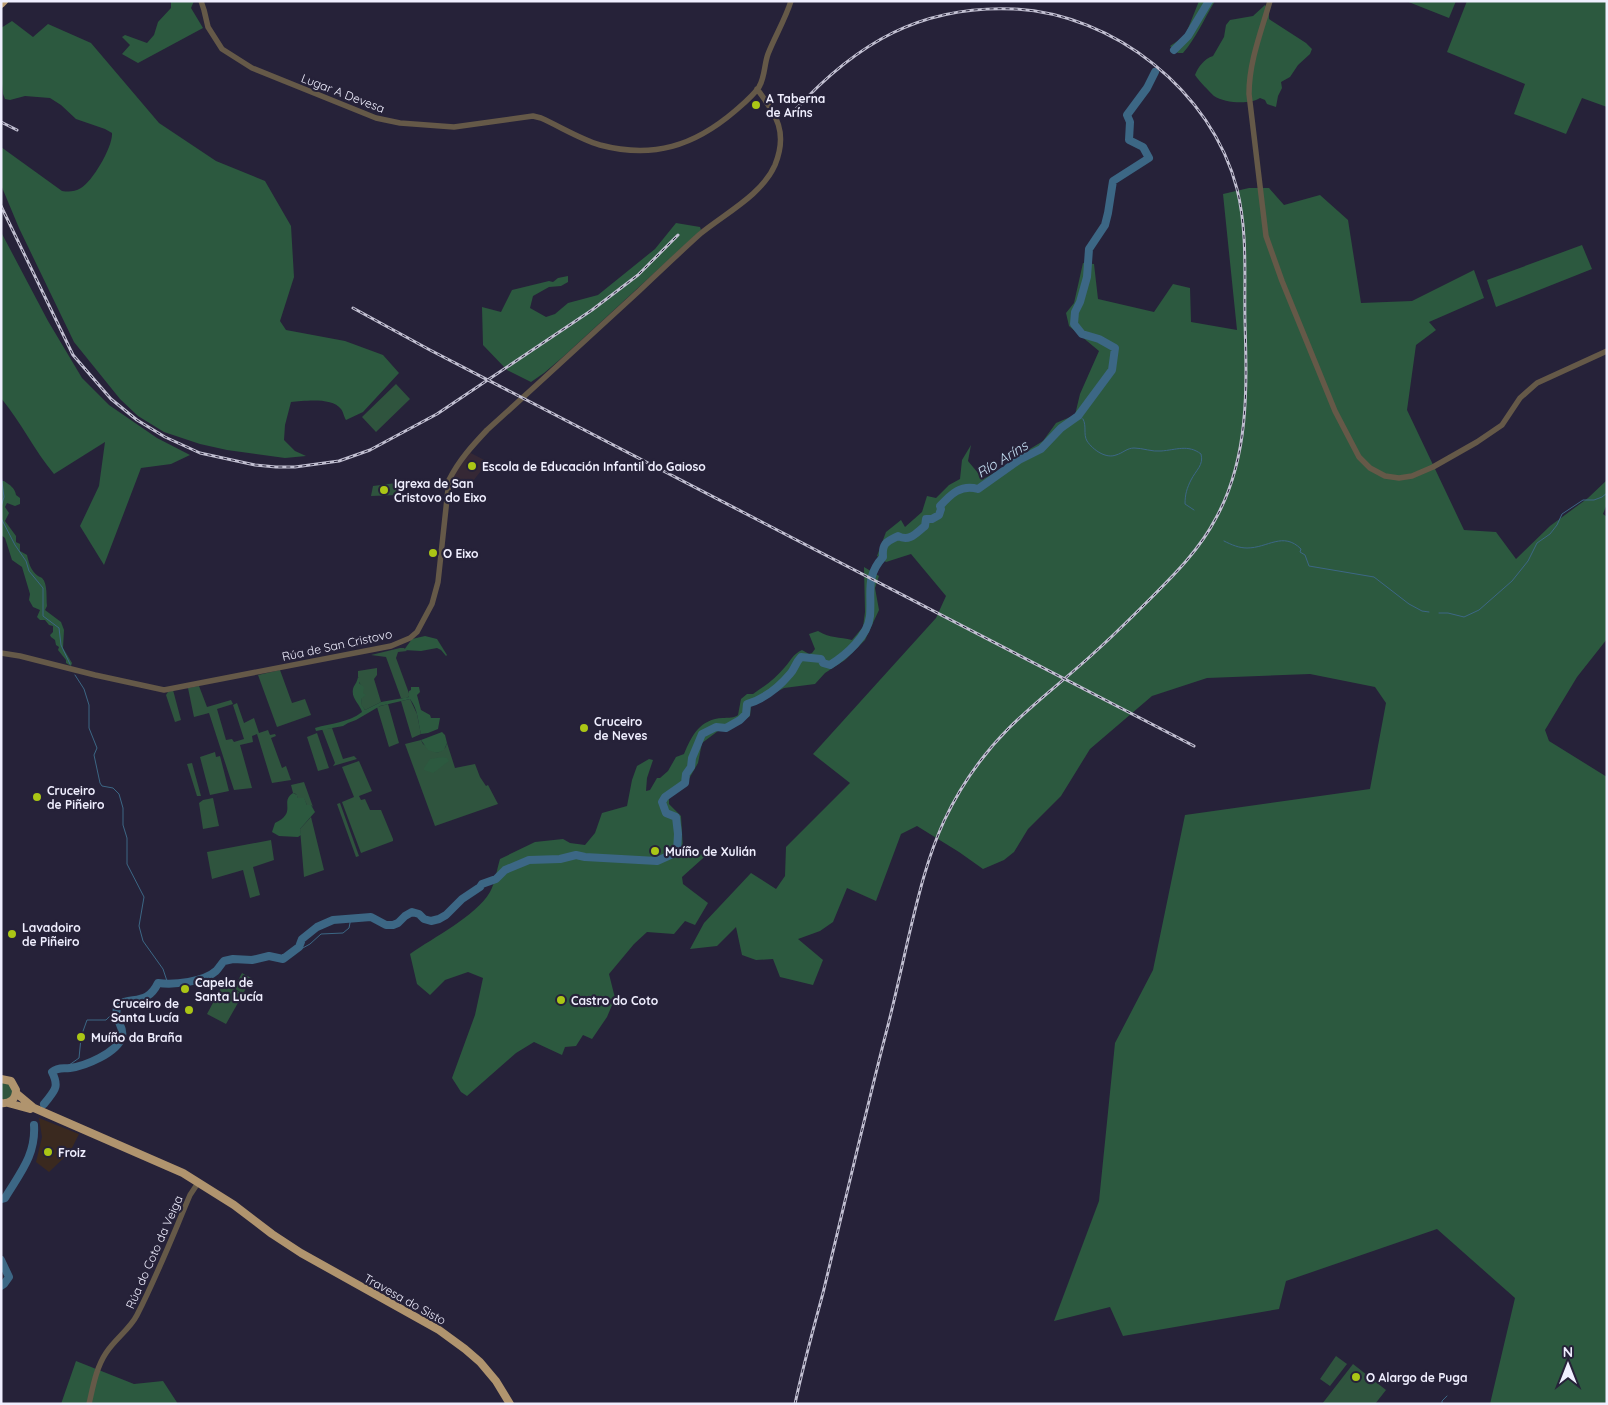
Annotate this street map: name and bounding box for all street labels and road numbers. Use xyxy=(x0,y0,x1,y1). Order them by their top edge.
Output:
street label: Lugar A Devesa xyxy=(299,70,387,116)
street label: Rúa de San Cristovo xyxy=(281,626,393,664)
street label: Rúa do Coto da Veiga xyxy=(122,1193,186,1311)
street label: Travesa do Sisto xyxy=(361,1270,449,1328)

